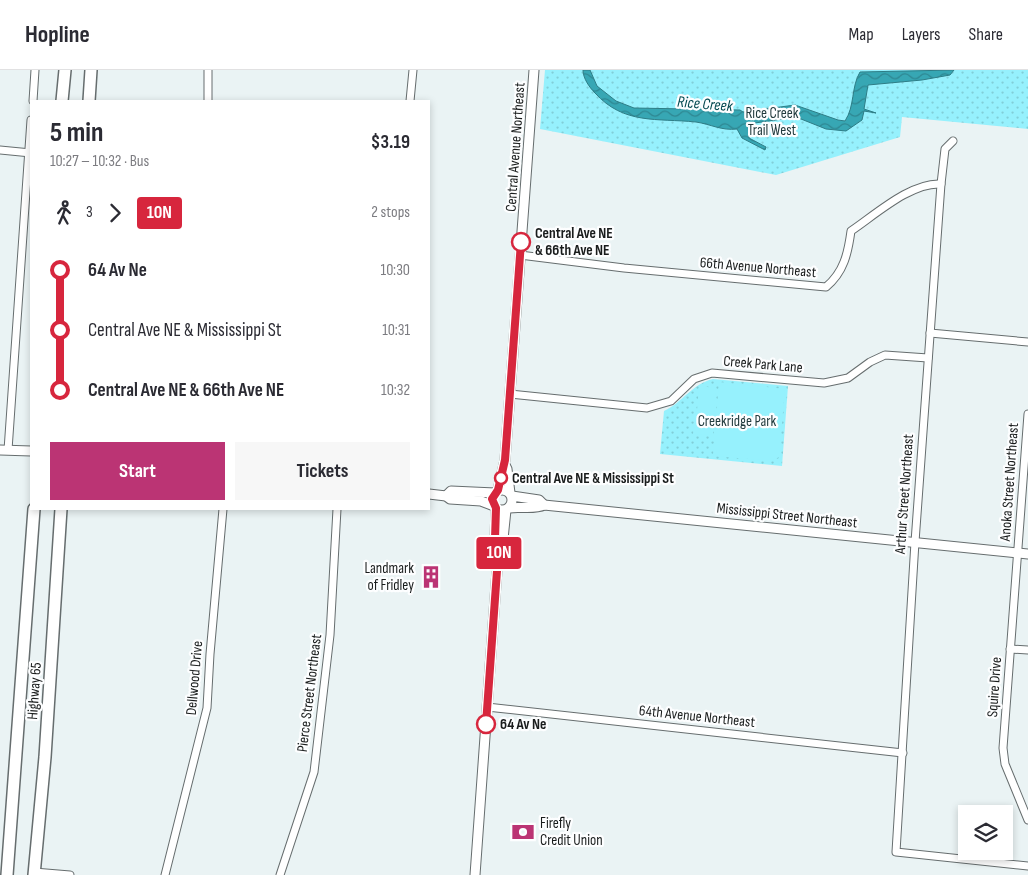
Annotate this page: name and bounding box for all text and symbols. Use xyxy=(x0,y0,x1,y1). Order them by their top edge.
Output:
text: Hopline xyxy=(25,20,90,49)
text: Map xyxy=(849,24,874,45)
text: Layers xyxy=(902,24,941,45)
text: Share xyxy=(969,24,1003,45)
street label: Central Avenue Northeast xyxy=(502,81,530,212)
water label: Rice Creek xyxy=(676,93,734,116)
park label: Rice Creek Trail West xyxy=(745,104,799,140)
text: 5 min xyxy=(50,116,103,149)
text: $3.19 xyxy=(371,131,410,154)
text: 10:27 – 10:32 · Bus xyxy=(50,152,149,171)
icon: walk xyxy=(50,199,78,227)
icon: forward xyxy=(101,199,129,227)
text: 10N xyxy=(147,202,172,223)
text: 3 xyxy=(86,203,93,222)
text: 2 stops xyxy=(371,203,410,222)
place label: Central Ave NE & 66th Ave NE xyxy=(535,224,613,260)
marker: Central Ave NE & 66th Ave NE xyxy=(511,232,531,252)
street label: 66th Avenue Northeast xyxy=(699,253,817,282)
text: 64 Av Ne xyxy=(88,259,147,282)
text: 10:30 xyxy=(381,261,410,280)
text: Central Ave NE & Mississippi St xyxy=(88,319,282,342)
text: 10:31 xyxy=(382,321,410,340)
street label: Creek Park Lane xyxy=(722,352,803,377)
text: Central Ave NE & 66th Ave NE xyxy=(88,379,284,402)
text: 10:32 xyxy=(381,381,410,400)
park label: Creekridge Park xyxy=(698,412,777,431)
street label: Anoka Street Northeast xyxy=(996,422,1023,543)
street label: Arthur Street Northeast xyxy=(891,433,918,556)
button: Start xyxy=(50,442,225,500)
button: Tickets xyxy=(235,442,410,500)
place label: Central Ave NE & Mississippi St xyxy=(512,469,674,488)
marker: Central Ave NE & Mississippi St xyxy=(494,471,508,485)
street label: Mississippi Street Northeast xyxy=(716,499,859,532)
line badge: 10N xyxy=(470,537,528,569)
text: 10N xyxy=(486,542,512,563)
place label: Landmark of Fridley xyxy=(365,559,414,595)
building icon: Landmark of Fridley xyxy=(418,564,444,590)
street label: Pierce Street Northeast xyxy=(293,633,326,753)
street label: Dellwood Drive xyxy=(182,640,207,716)
street label: Squire Drive xyxy=(983,656,1006,718)
street label: Highway 65 xyxy=(23,662,46,720)
street label: 64th Avenue Northeast xyxy=(638,701,756,732)
marker: 64 Av Ne xyxy=(476,714,496,734)
place label: 64 Av Ne xyxy=(500,715,546,734)
map controls xyxy=(958,805,1013,860)
button: layers xyxy=(958,805,1013,860)
place label: Firefly Credit Union xyxy=(540,814,603,850)
bank icon: Firefly Credit Union xyxy=(510,819,536,845)

